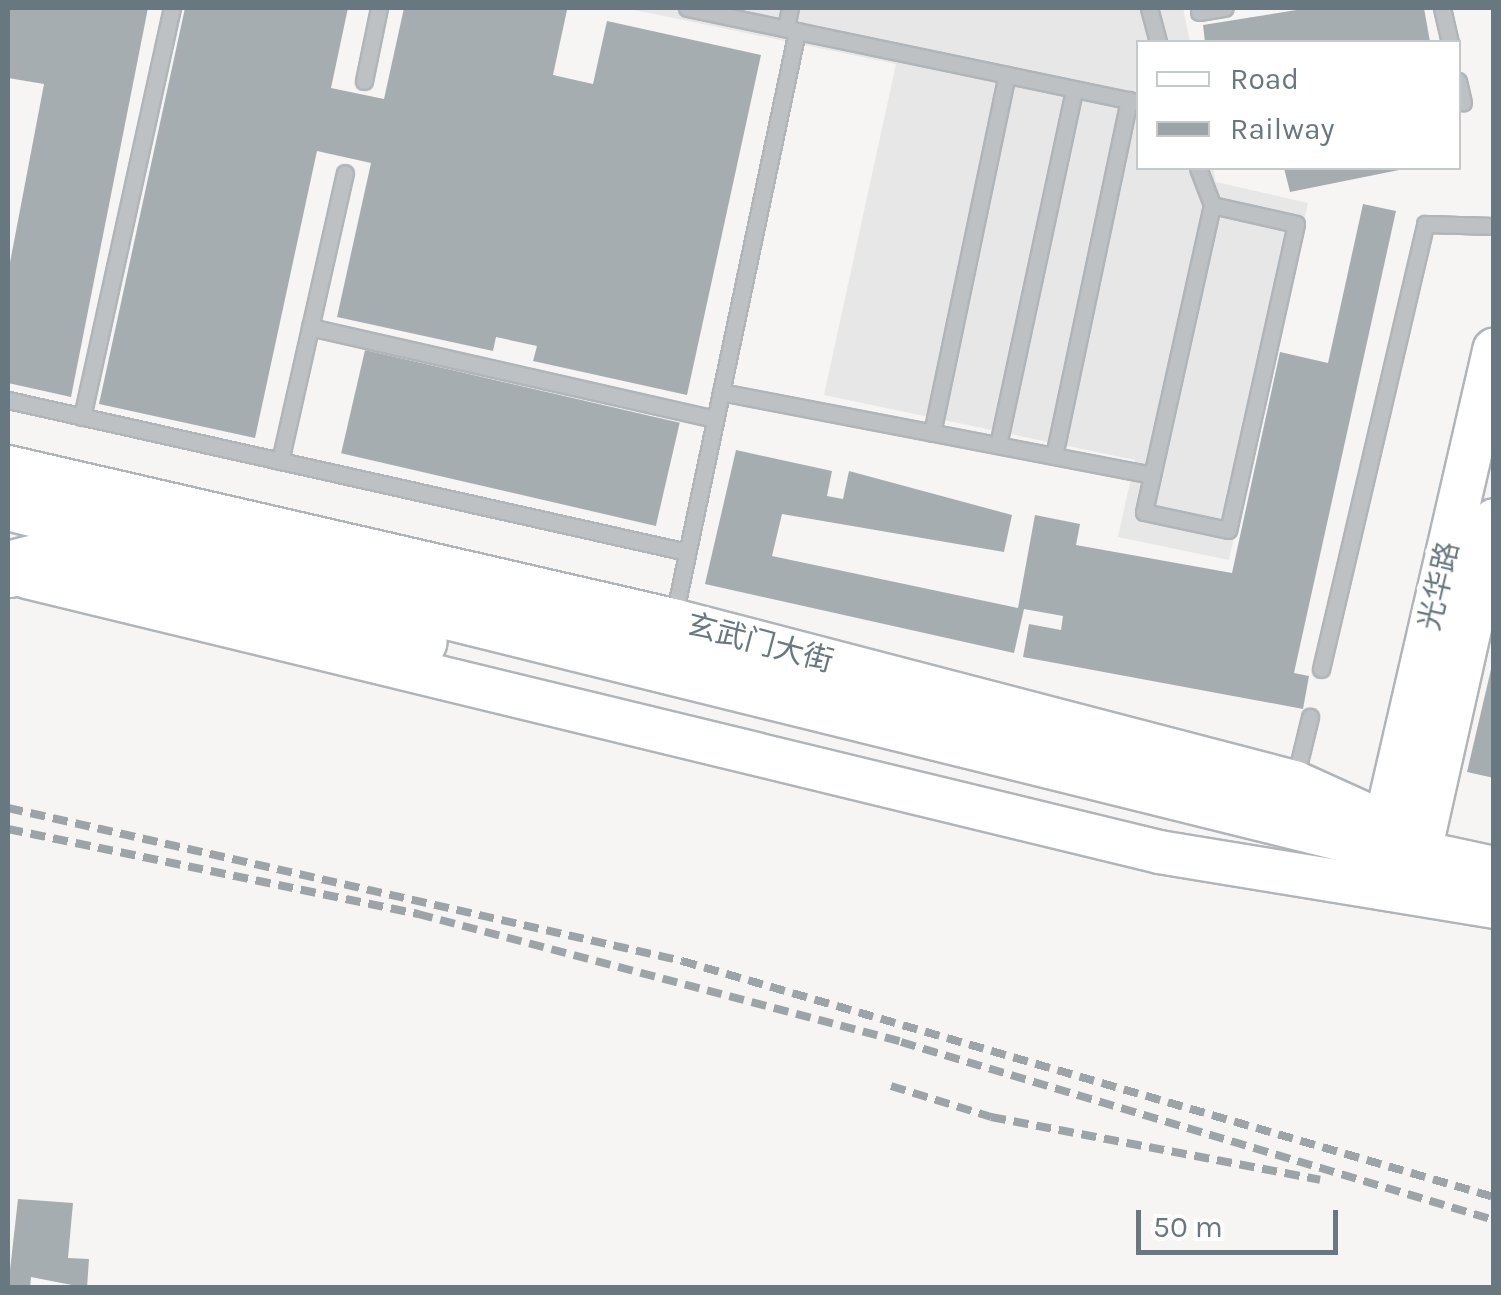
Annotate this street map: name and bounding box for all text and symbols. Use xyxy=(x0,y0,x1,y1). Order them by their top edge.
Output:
legend xyxy=(1136,40,1461,170)
text: Road xyxy=(1230,61,1299,97)
text: Railway xyxy=(1230,111,1334,147)
street label: 光华路 xyxy=(1411,538,1467,634)
street label: 玄武门大街 xyxy=(683,606,837,680)
scale bar xyxy=(1141,1190,1344,1252)
text: 50 m xyxy=(1153,1209,1223,1245)

